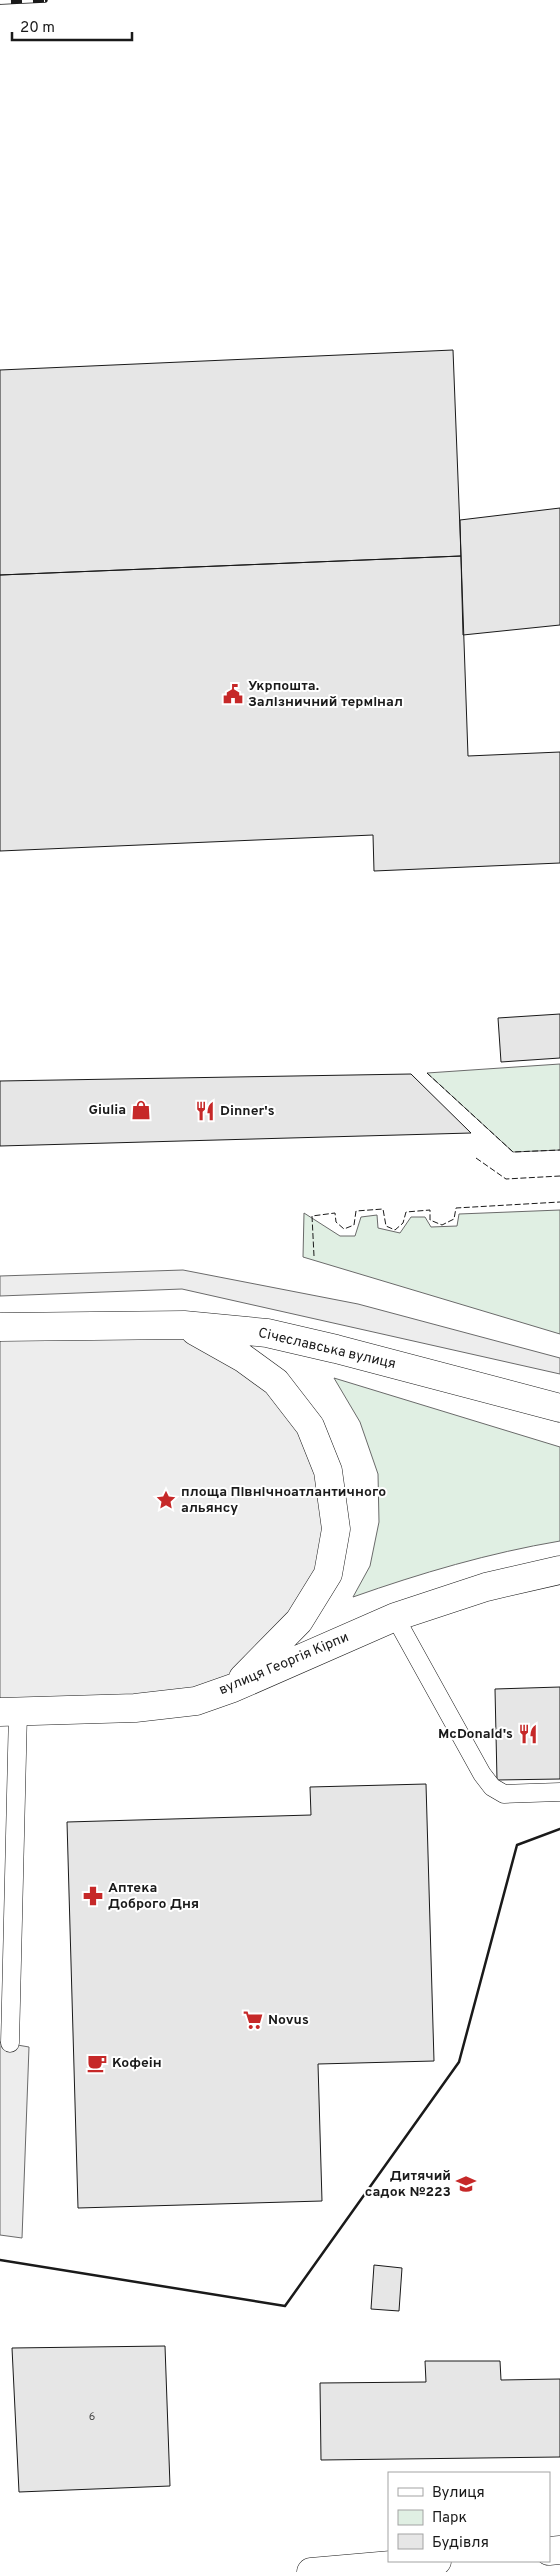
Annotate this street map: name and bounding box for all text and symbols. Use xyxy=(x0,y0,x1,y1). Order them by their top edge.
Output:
scale bar xyxy=(12,10,132,42)
text: 20 m xyxy=(20,19,55,38)
place label: Укрпошта. Залізничний термінал xyxy=(248,678,403,711)
public building icon: Укрпошта. Залізничний термінал xyxy=(222,683,244,705)
shop icon: Giulia xyxy=(130,1099,152,1121)
restaurant icon: Dinner's xyxy=(194,1100,216,1122)
place label: Giulia xyxy=(88,1102,126,1119)
place label: Dinner's xyxy=(220,1103,275,1120)
street label: Січеславська вулиця xyxy=(256,1325,398,1373)
place label: площа Північноатлантичного альянсу xyxy=(181,1484,386,1517)
place icon: площа Північноатлантичного альянсу xyxy=(155,1489,177,1511)
street label: вулиця Георгія Кірпи xyxy=(217,1629,351,1699)
restaurant icon: McDonald's xyxy=(517,1723,539,1745)
place label: McDonald's xyxy=(438,1726,513,1743)
place label: Аптека Доброго Дня xyxy=(108,1880,199,1913)
pharmacy icon: Аптека Доброго Дня xyxy=(82,1885,104,1907)
supermarket icon: Novus xyxy=(242,2009,264,2031)
place label: Novus xyxy=(268,2012,309,2029)
cafe icon: Кофеiн xyxy=(86,2052,108,2074)
place label: Кофеiн xyxy=(112,2055,162,2072)
place label: Дитячий садок №223 xyxy=(365,2168,451,2201)
school or university icon: Дитячий садок №223 xyxy=(455,2173,477,2195)
house number: 6 xyxy=(89,2410,95,2424)
legend xyxy=(388,2472,550,2562)
text: Вулиця xyxy=(432,2484,485,2503)
text: Парк xyxy=(432,2509,467,2528)
text: Будівля xyxy=(432,2534,489,2553)

